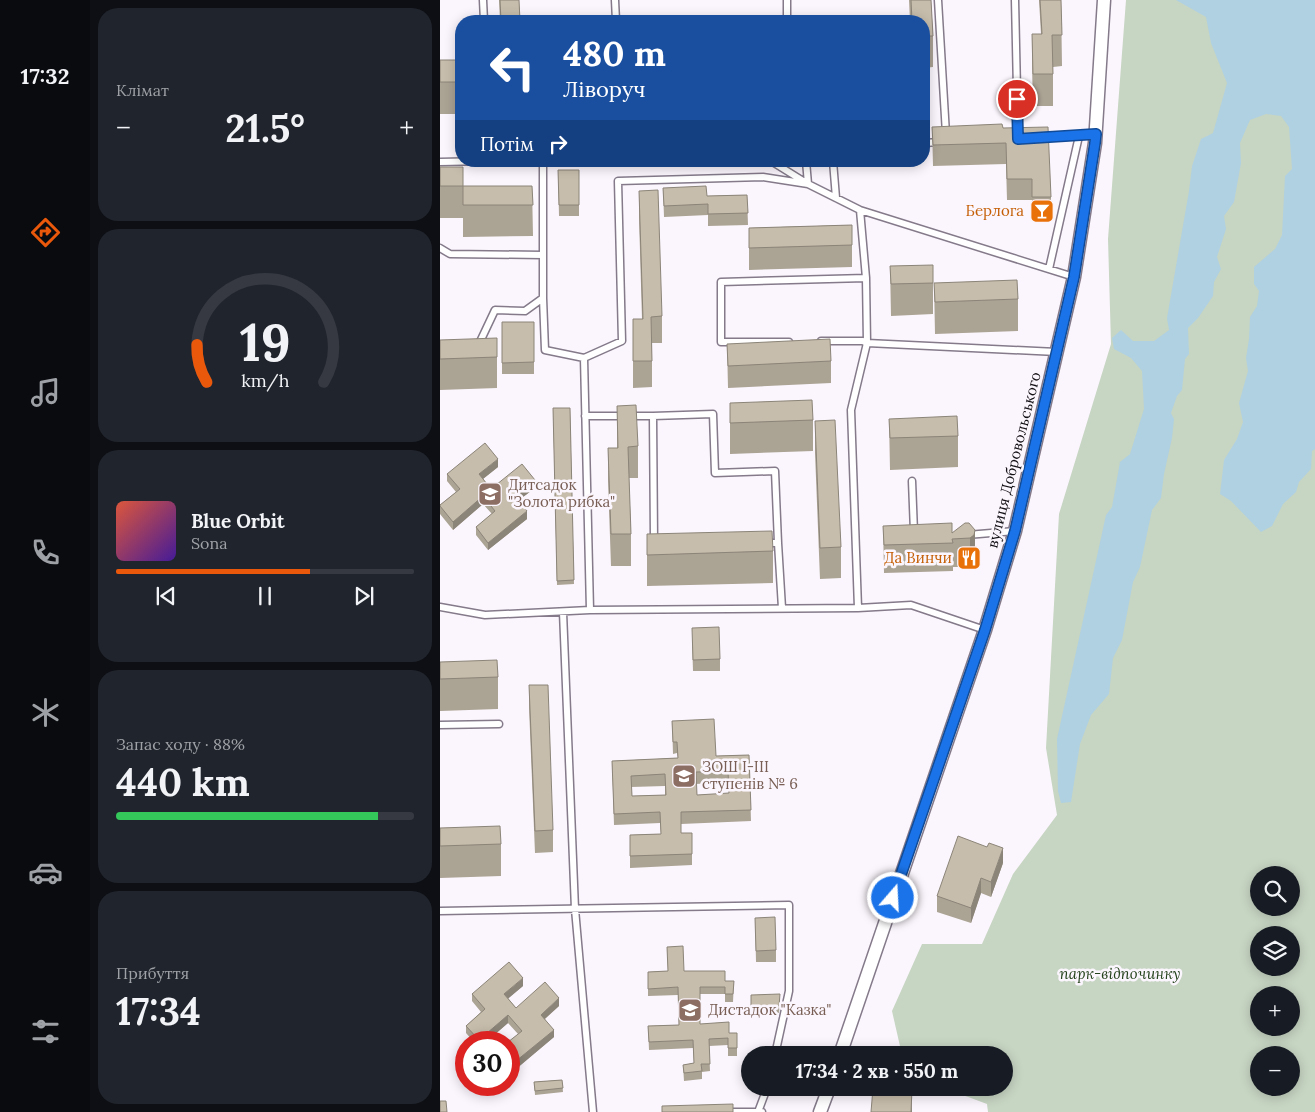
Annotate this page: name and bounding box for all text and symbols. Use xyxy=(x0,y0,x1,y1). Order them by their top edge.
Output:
text: 480 m xyxy=(563,31,666,76)
icon: left xyxy=(480,35,545,100)
text: 17:32 xyxy=(21,62,69,90)
text: Ліворуч xyxy=(563,75,646,103)
pin xyxy=(996,78,1038,120)
text: Клімат xyxy=(116,80,169,100)
icon: arrive xyxy=(1003,85,1031,113)
text: 21.5° xyxy=(225,104,305,152)
text: − xyxy=(116,110,131,146)
text: + xyxy=(399,110,414,146)
icon: right xyxy=(544,130,572,158)
text: Потім xyxy=(480,132,534,156)
bar icon: Берлога xyxy=(1029,198,1055,224)
place label: Берлога xyxy=(966,201,1024,220)
icon: directions xyxy=(28,215,63,250)
text: 19 xyxy=(239,309,291,375)
text: km/h xyxy=(241,369,289,392)
street label: вулиця Добровольського xyxy=(982,370,1045,550)
icon: music xyxy=(28,375,63,410)
place label: Дитсадок "Золота рибка" xyxy=(508,475,615,511)
school or university icon: Дитсадок "Золота рибка" xyxy=(477,481,503,507)
text: Blue Orbit xyxy=(191,509,285,533)
text: Sona xyxy=(191,533,227,553)
icon: phone xyxy=(28,535,63,570)
restaurant icon: Да Винчи xyxy=(956,545,982,571)
place label: Да Винчи xyxy=(884,548,952,567)
icon: previous xyxy=(152,582,180,610)
icon: pause xyxy=(251,582,279,610)
icon: next xyxy=(350,582,378,610)
icon: climate xyxy=(28,695,63,730)
text: Запас ходу · 88% xyxy=(116,734,245,754)
place label: ЗОШ І-ІІІ ступенів № 6 xyxy=(702,757,798,793)
text: 440 km xyxy=(116,758,250,806)
school or university icon: ЗОШ І-ІІІ ступенів № 6 xyxy=(671,763,697,789)
icon: car xyxy=(28,855,63,890)
map controls xyxy=(1250,866,1300,1096)
button: search xyxy=(1250,866,1300,916)
position arrow xyxy=(866,871,918,923)
button: layers xyxy=(1250,926,1300,976)
text: Прибуття xyxy=(116,963,189,983)
park label: парк-відпочинку xyxy=(1059,964,1181,983)
button: + xyxy=(1250,986,1300,1036)
text: 17:34 xyxy=(116,987,201,1035)
school or university icon: Дистадок "Казка" xyxy=(677,997,703,1023)
place label: Дистадок "Казка" xyxy=(708,1000,831,1019)
icon: filters xyxy=(28,1014,63,1049)
speed limit sign: 30 xyxy=(455,1031,520,1096)
button: − xyxy=(1250,1046,1300,1096)
text: 17:34 · 2 хв · 550 m xyxy=(796,1059,958,1083)

